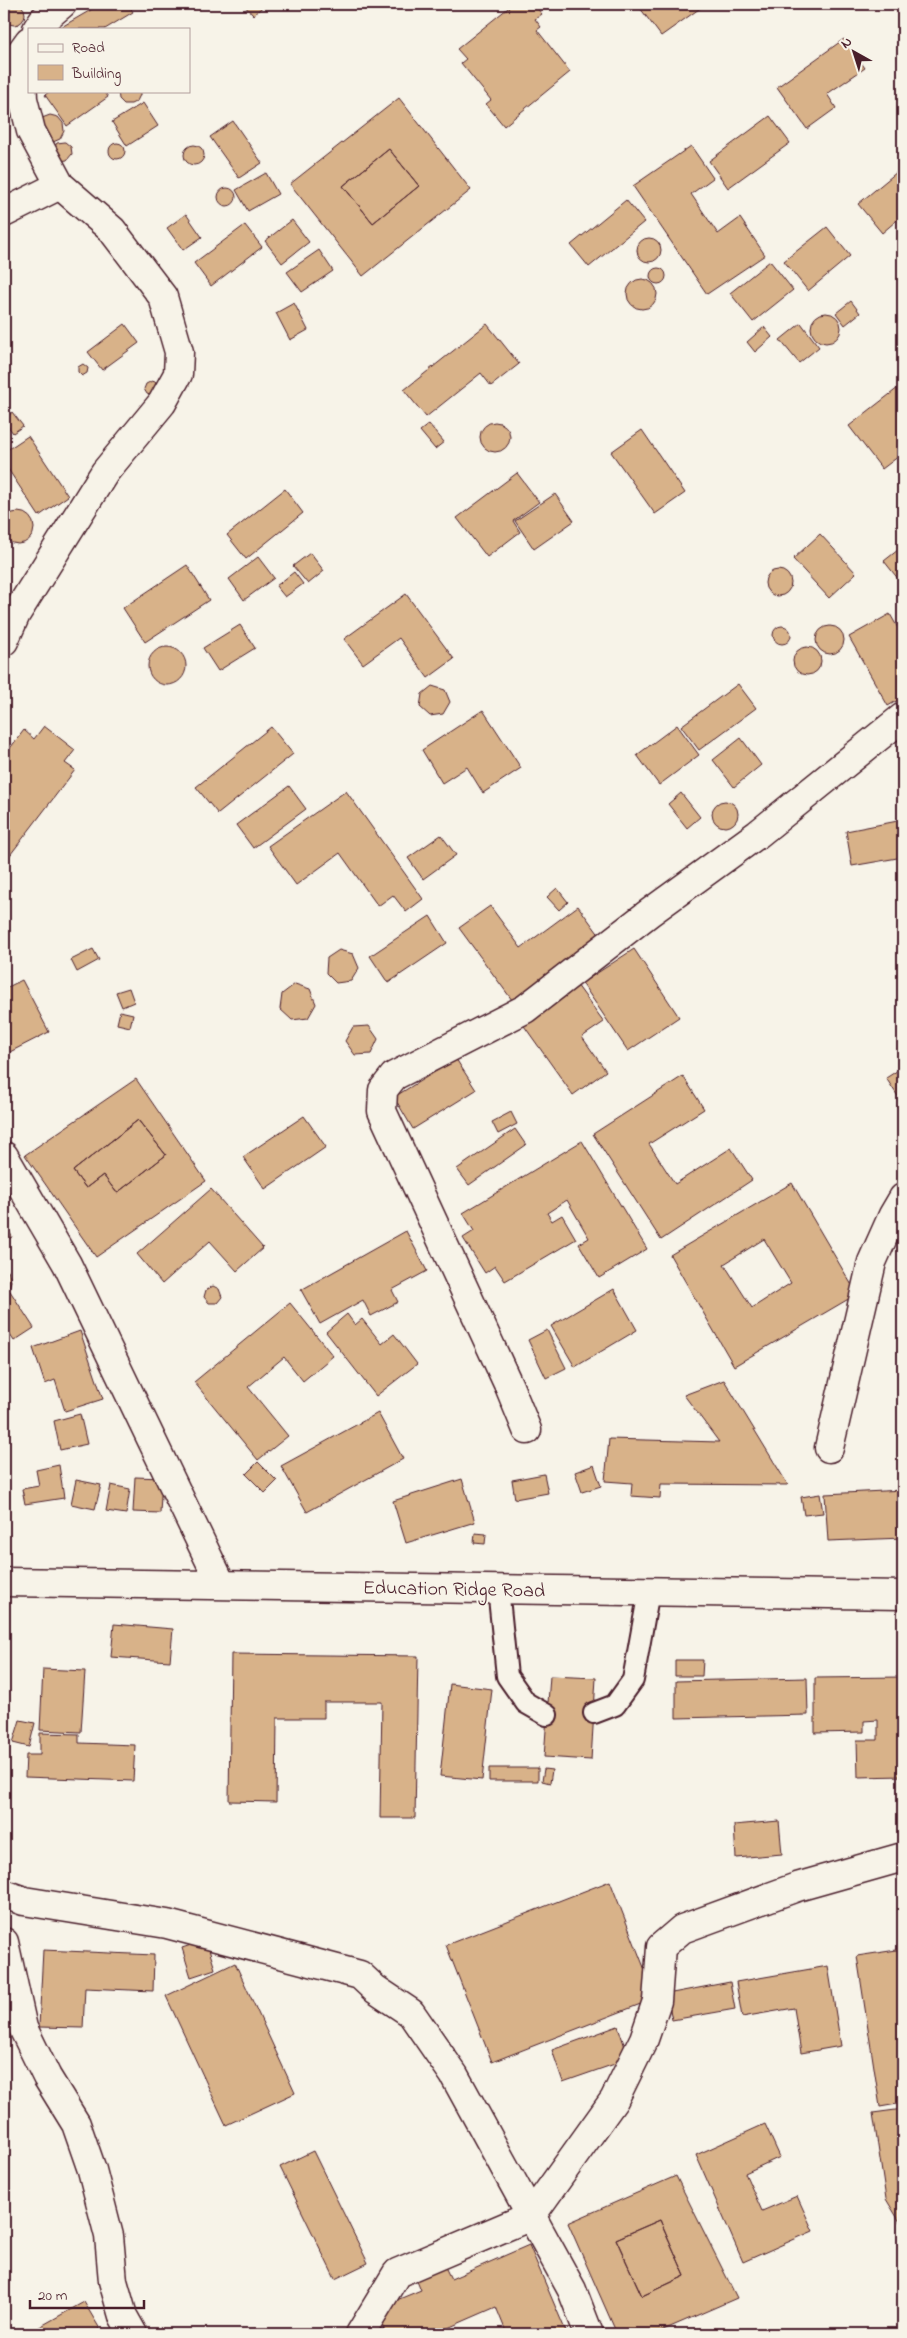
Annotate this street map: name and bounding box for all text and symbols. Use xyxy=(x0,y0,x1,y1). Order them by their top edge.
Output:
legend xyxy=(28,28,190,92)
north arrow xyxy=(830,28,880,78)
text: N xyxy=(836,32,857,54)
text: Road xyxy=(72,37,105,59)
text: Building xyxy=(71,63,121,86)
street label: Education Ridge Road xyxy=(363,1574,545,1608)
scale bar xyxy=(30,2278,144,2310)
text: 20 m xyxy=(38,2285,68,2307)

